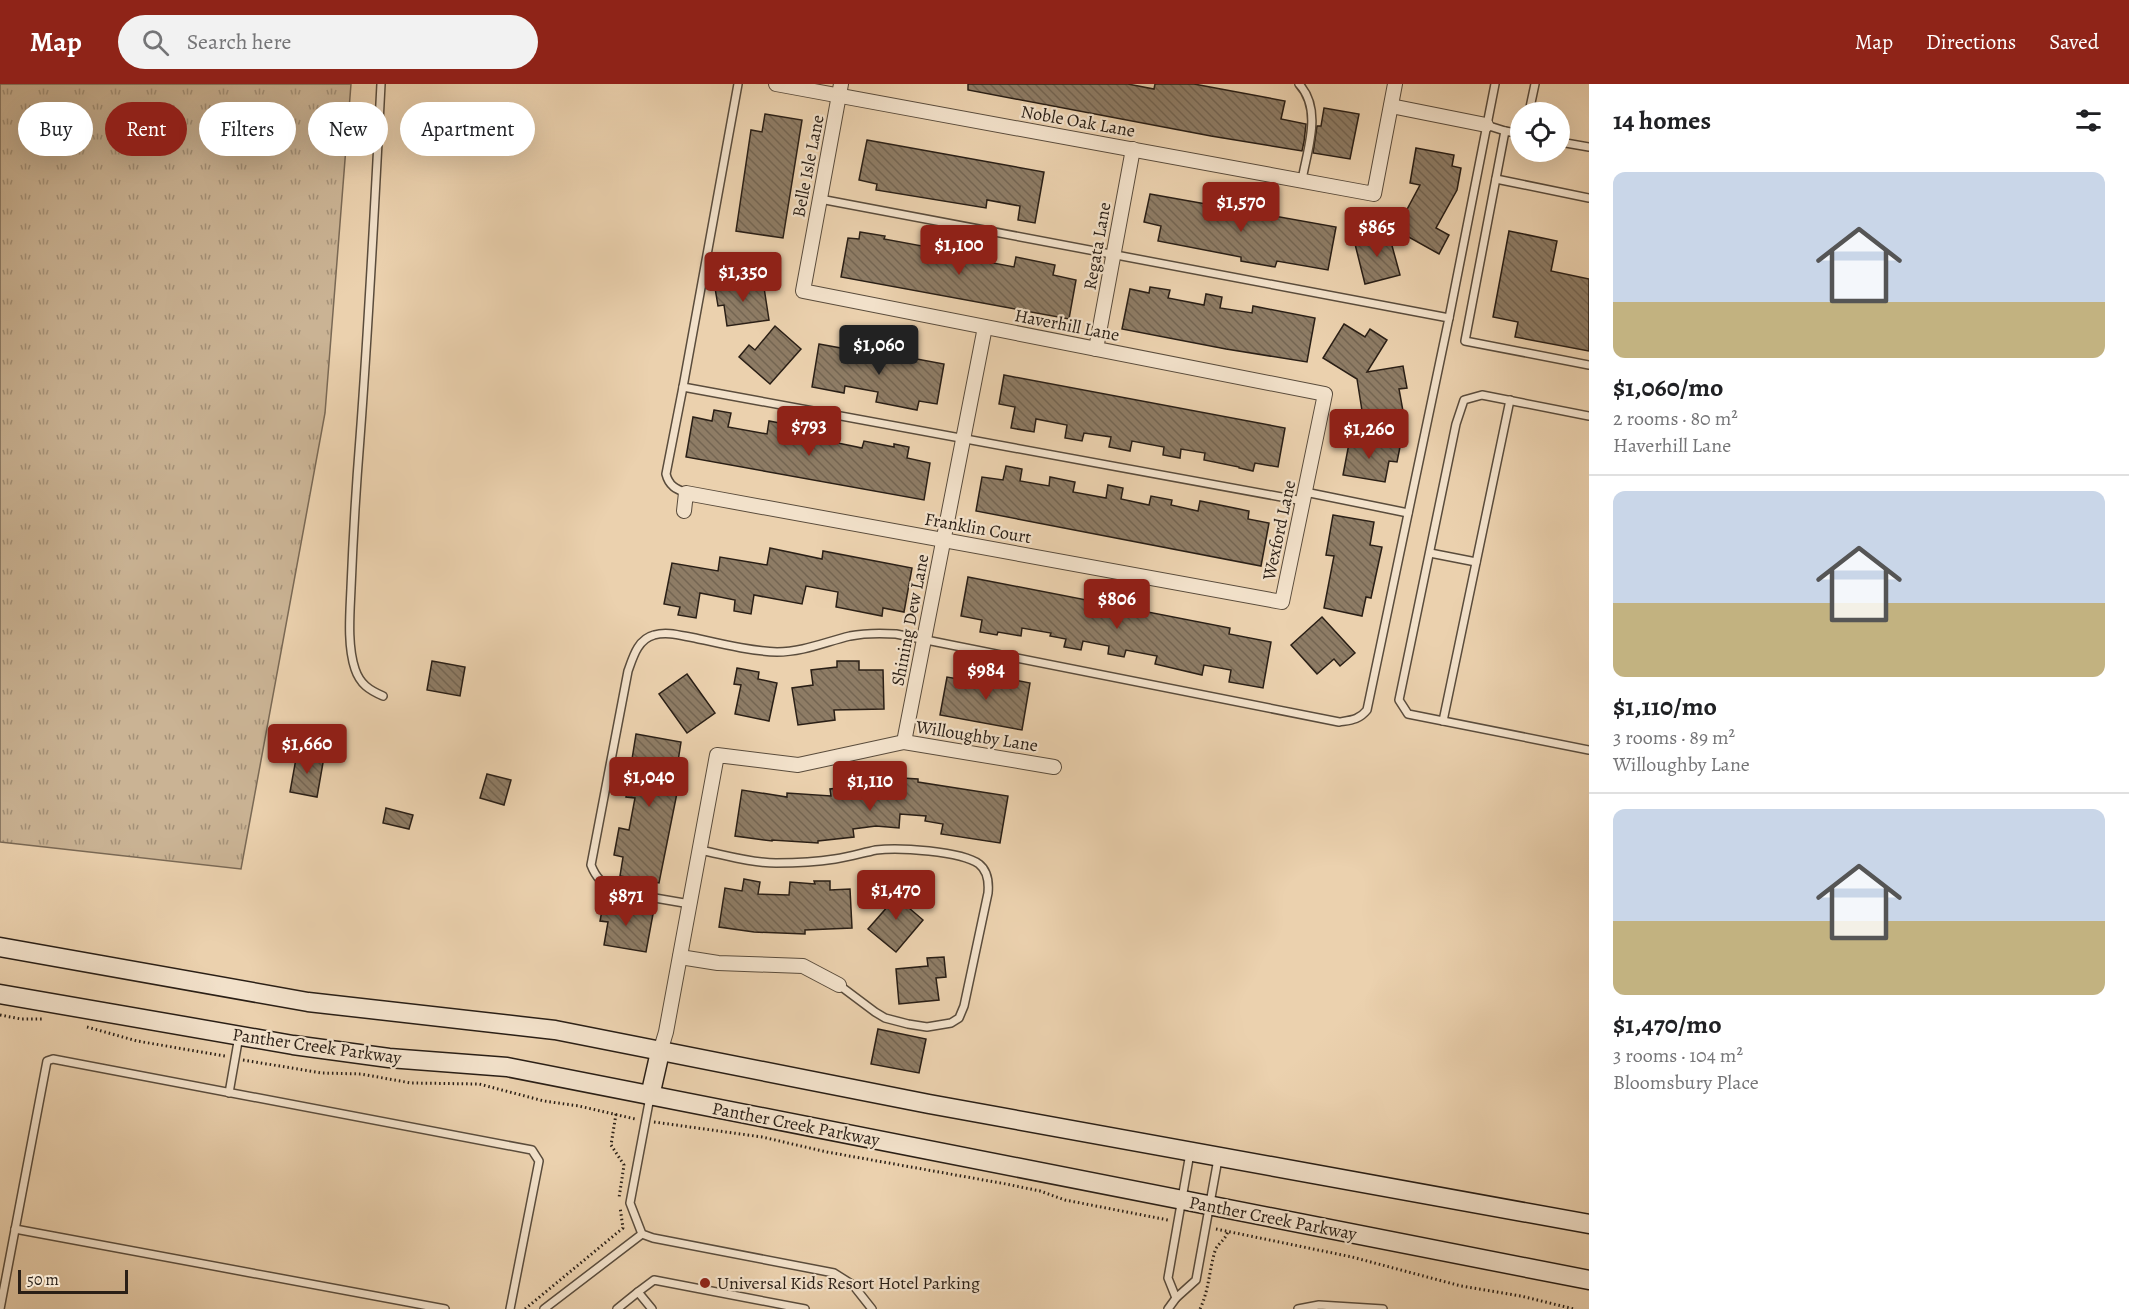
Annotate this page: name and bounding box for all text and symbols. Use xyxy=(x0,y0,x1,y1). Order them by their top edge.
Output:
search box xyxy=(118,15,538,69)
text: Map xyxy=(30,23,82,61)
icon: search xyxy=(139,26,172,59)
text: Search here xyxy=(187,27,291,57)
text: Map xyxy=(1855,28,1893,56)
text: Directions xyxy=(1926,28,2016,56)
text: Saved xyxy=(2049,28,2099,56)
street label: Noble Oak Lane xyxy=(1019,99,1137,143)
chip: Buy xyxy=(18,102,93,156)
chip: Rent xyxy=(105,102,187,156)
chip: Filters xyxy=(199,102,296,156)
chip: New xyxy=(308,102,388,156)
chip: Apartment xyxy=(400,102,535,156)
map controls xyxy=(1510,102,1570,162)
button: locate xyxy=(1510,102,1570,162)
text: 14 homes xyxy=(1613,103,1711,138)
icon: filters xyxy=(2072,104,2105,137)
street label: Belle Isle Lane xyxy=(786,113,830,219)
pin: $1,570 xyxy=(1192,182,1290,233)
text: $1,570 xyxy=(1217,188,1266,215)
street label: Regata Lane xyxy=(1077,200,1117,292)
pin: $865 xyxy=(1341,207,1413,258)
icon: home xyxy=(1805,211,1913,319)
text: $865 xyxy=(1359,213,1395,240)
pin: $1,100 xyxy=(910,225,1008,276)
text: $1,100 xyxy=(934,231,984,258)
pin: $1,350 xyxy=(694,252,792,303)
text: $1,350 xyxy=(718,258,768,285)
street label: Haverhill Lane xyxy=(1012,303,1122,347)
pin: $1,060 xyxy=(830,325,928,376)
text: $1,060 xyxy=(853,331,905,358)
text: $1,060/mo xyxy=(1613,370,1723,405)
text: 2 rooms · 80 m² xyxy=(1613,405,1738,432)
pin: $793 xyxy=(773,406,845,457)
pin: $1,260 xyxy=(1320,409,1418,460)
text: $793 xyxy=(791,412,827,439)
text: $1,260 xyxy=(1344,415,1394,442)
text: Haverhill Lane xyxy=(1613,432,1731,459)
street label: Wexford Lane xyxy=(1256,478,1301,583)
street label: Franklin Court xyxy=(923,507,1033,549)
icon: home xyxy=(1805,530,1913,638)
street label: Shining Dew Lane xyxy=(885,552,935,688)
pin: $806 xyxy=(1081,579,1153,630)
text: $806 xyxy=(1098,585,1136,612)
pin: $984 xyxy=(950,650,1022,701)
text: $984 xyxy=(967,656,1005,683)
text: $1,110/mo xyxy=(1613,689,1717,724)
street label: Willoughby Lane xyxy=(913,714,1040,757)
pin: $1,660 xyxy=(258,724,356,775)
text: 3 rooms · 89 m² xyxy=(1613,724,1735,751)
text: $1,660 xyxy=(282,730,332,757)
text: Willoughby Lane xyxy=(1613,751,1750,778)
pin: $1,040 xyxy=(600,757,698,808)
pin: $1,110 xyxy=(821,761,919,812)
text: $1,040 xyxy=(623,763,675,790)
text: $1,110 xyxy=(847,767,893,794)
icon: home xyxy=(1805,848,1913,956)
pin: $1,470 xyxy=(847,870,945,921)
pin: $871 xyxy=(590,876,662,927)
text: $1,470 xyxy=(871,876,921,903)
text: $871 xyxy=(609,882,643,909)
text: $1,470/mo xyxy=(1613,1007,1722,1042)
street label: Panther Creek Parkway xyxy=(231,1022,404,1070)
text: 3 rooms · 104 m² xyxy=(1613,1042,1743,1069)
text: Bloomsbury Place xyxy=(1613,1069,1759,1096)
street label: Panther Creek Parkway xyxy=(710,1096,883,1152)
street label: Panther Creek Parkway xyxy=(1187,1190,1360,1246)
scale bar xyxy=(18,1267,128,1294)
text: 50 m xyxy=(27,1269,59,1291)
place label: Universal Kids Resort Hotel Parking xyxy=(717,1271,980,1295)
marker: Universal Kids Resort Hotel Parking xyxy=(698,1276,712,1290)

